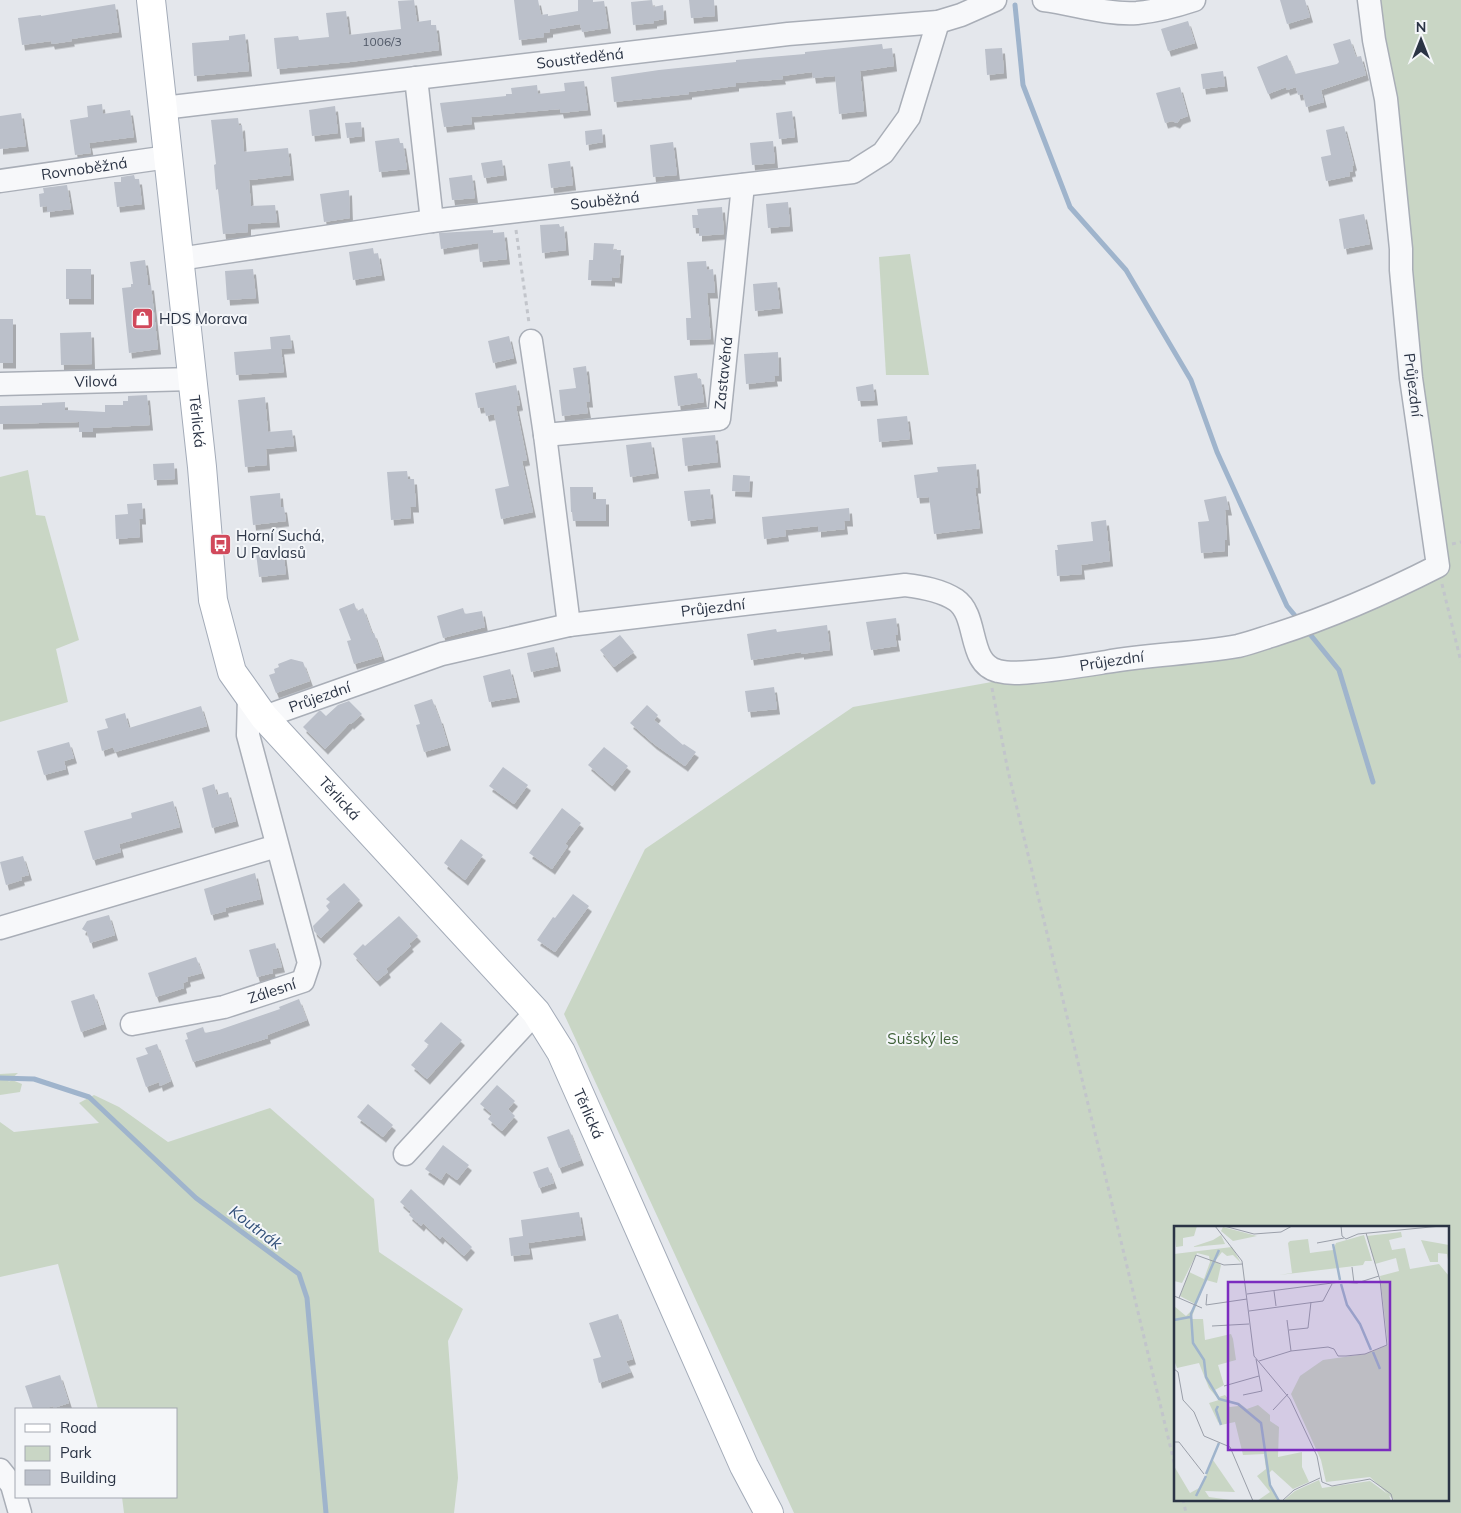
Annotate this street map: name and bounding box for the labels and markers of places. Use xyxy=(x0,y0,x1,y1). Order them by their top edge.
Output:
shop icon: HDS Morava xyxy=(131,307,155,331)
place label: HDS Morava xyxy=(159,309,248,328)
place label: Horní Suchá, U Pavlasů xyxy=(236,526,324,562)
bus stop icon: Horní Suchá, U Pavlasů xyxy=(208,533,232,557)

